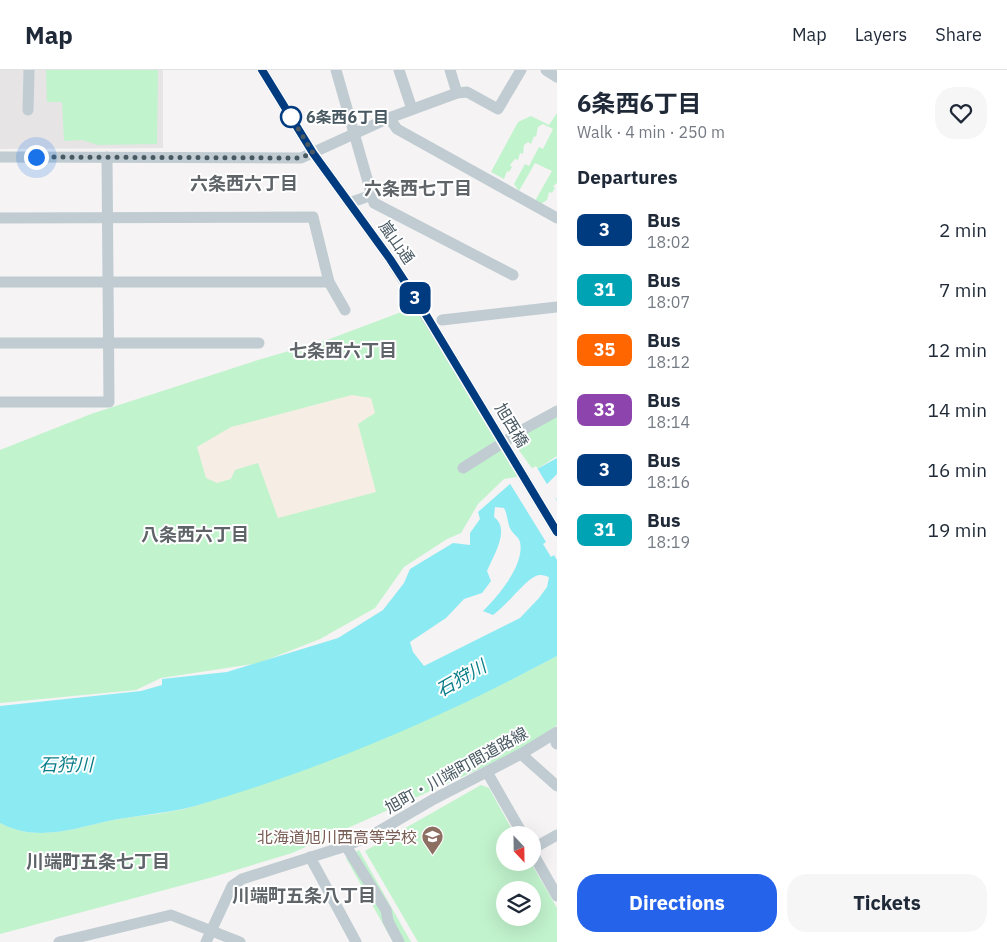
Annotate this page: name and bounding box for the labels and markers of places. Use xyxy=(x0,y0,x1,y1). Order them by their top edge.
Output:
marker: 6条西6丁目 xyxy=(280,106,302,128)
place label: 6条西6丁目 xyxy=(306,107,389,127)
school or university icon: 北海道旭川西高等学校 xyxy=(421,825,445,856)
place label: 北海道旭川西高等学校 xyxy=(257,827,417,847)

